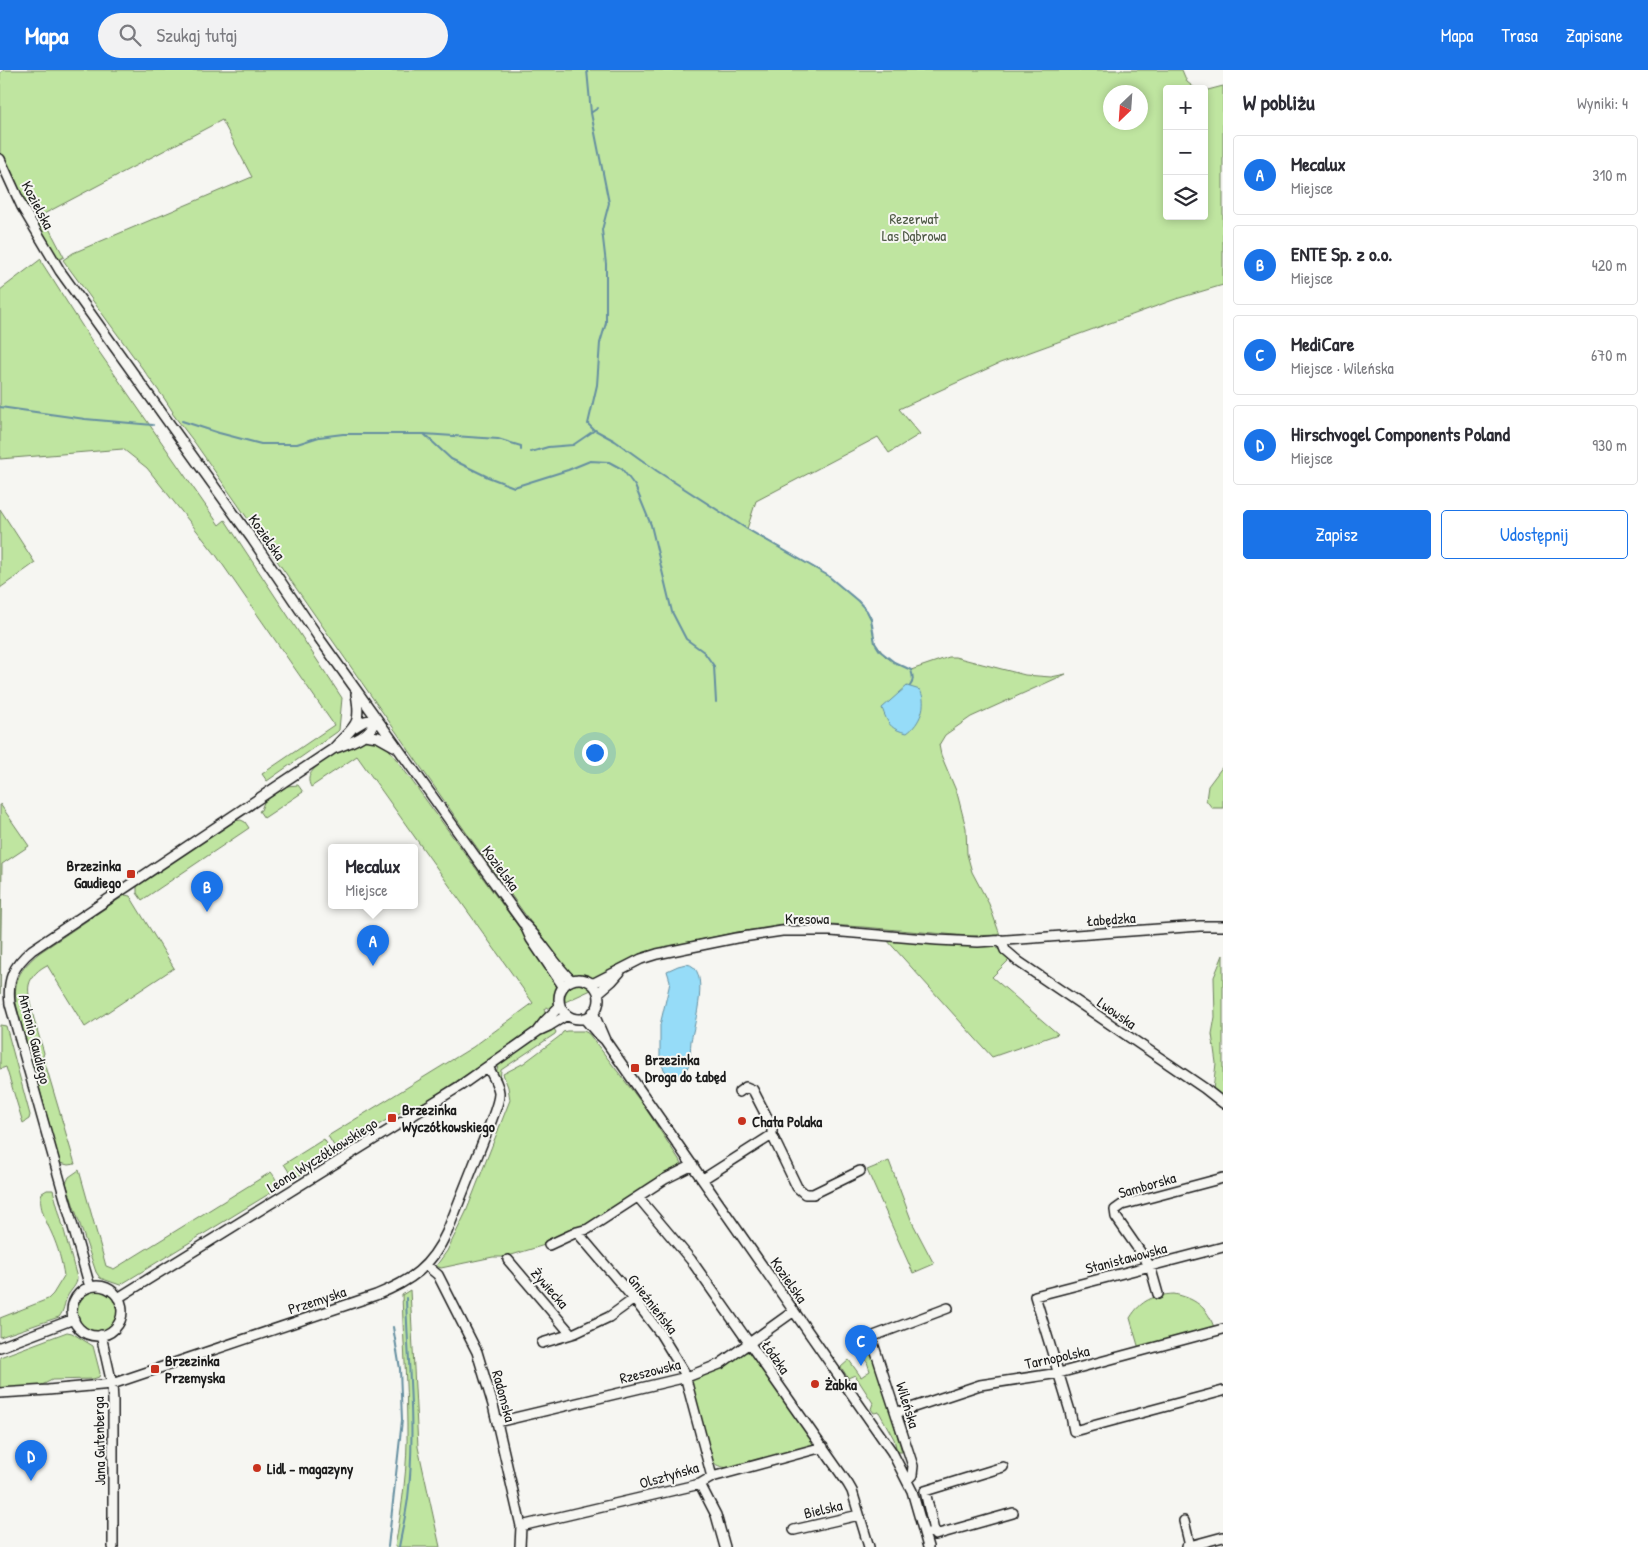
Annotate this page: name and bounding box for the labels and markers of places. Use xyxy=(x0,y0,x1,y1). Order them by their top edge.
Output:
place label: Brzezinka Gaudiego xyxy=(67,855,121,894)
marker: Brzezinka Gaudiego xyxy=(125,868,137,880)
pin: B xyxy=(191,871,223,912)
pin: A xyxy=(357,925,389,966)
place label: Brzezinka Droga do Łabęd xyxy=(645,1049,726,1088)
marker: Brzezinka Droga do Łabęd xyxy=(629,1062,641,1074)
place label: Brzezinka Wyczółkowskiego xyxy=(402,1099,495,1138)
place label: Chata Polaka xyxy=(752,1111,822,1132)
marker: Brzezinka Wyczółkowskiego xyxy=(386,1112,398,1124)
marker: Chata Polaka xyxy=(736,1115,748,1127)
pin: C xyxy=(845,1325,877,1366)
place label: Brzezinka Przemyska xyxy=(165,1350,225,1389)
marker: Brzezinka Przemyska xyxy=(149,1363,161,1375)
place label: Żabka xyxy=(825,1374,857,1395)
marker: Żabka xyxy=(809,1378,821,1390)
pin: D xyxy=(15,1440,47,1481)
place label: Lidl - magazyny xyxy=(267,1458,354,1480)
marker: Lidl - magazyny xyxy=(251,1462,263,1474)

